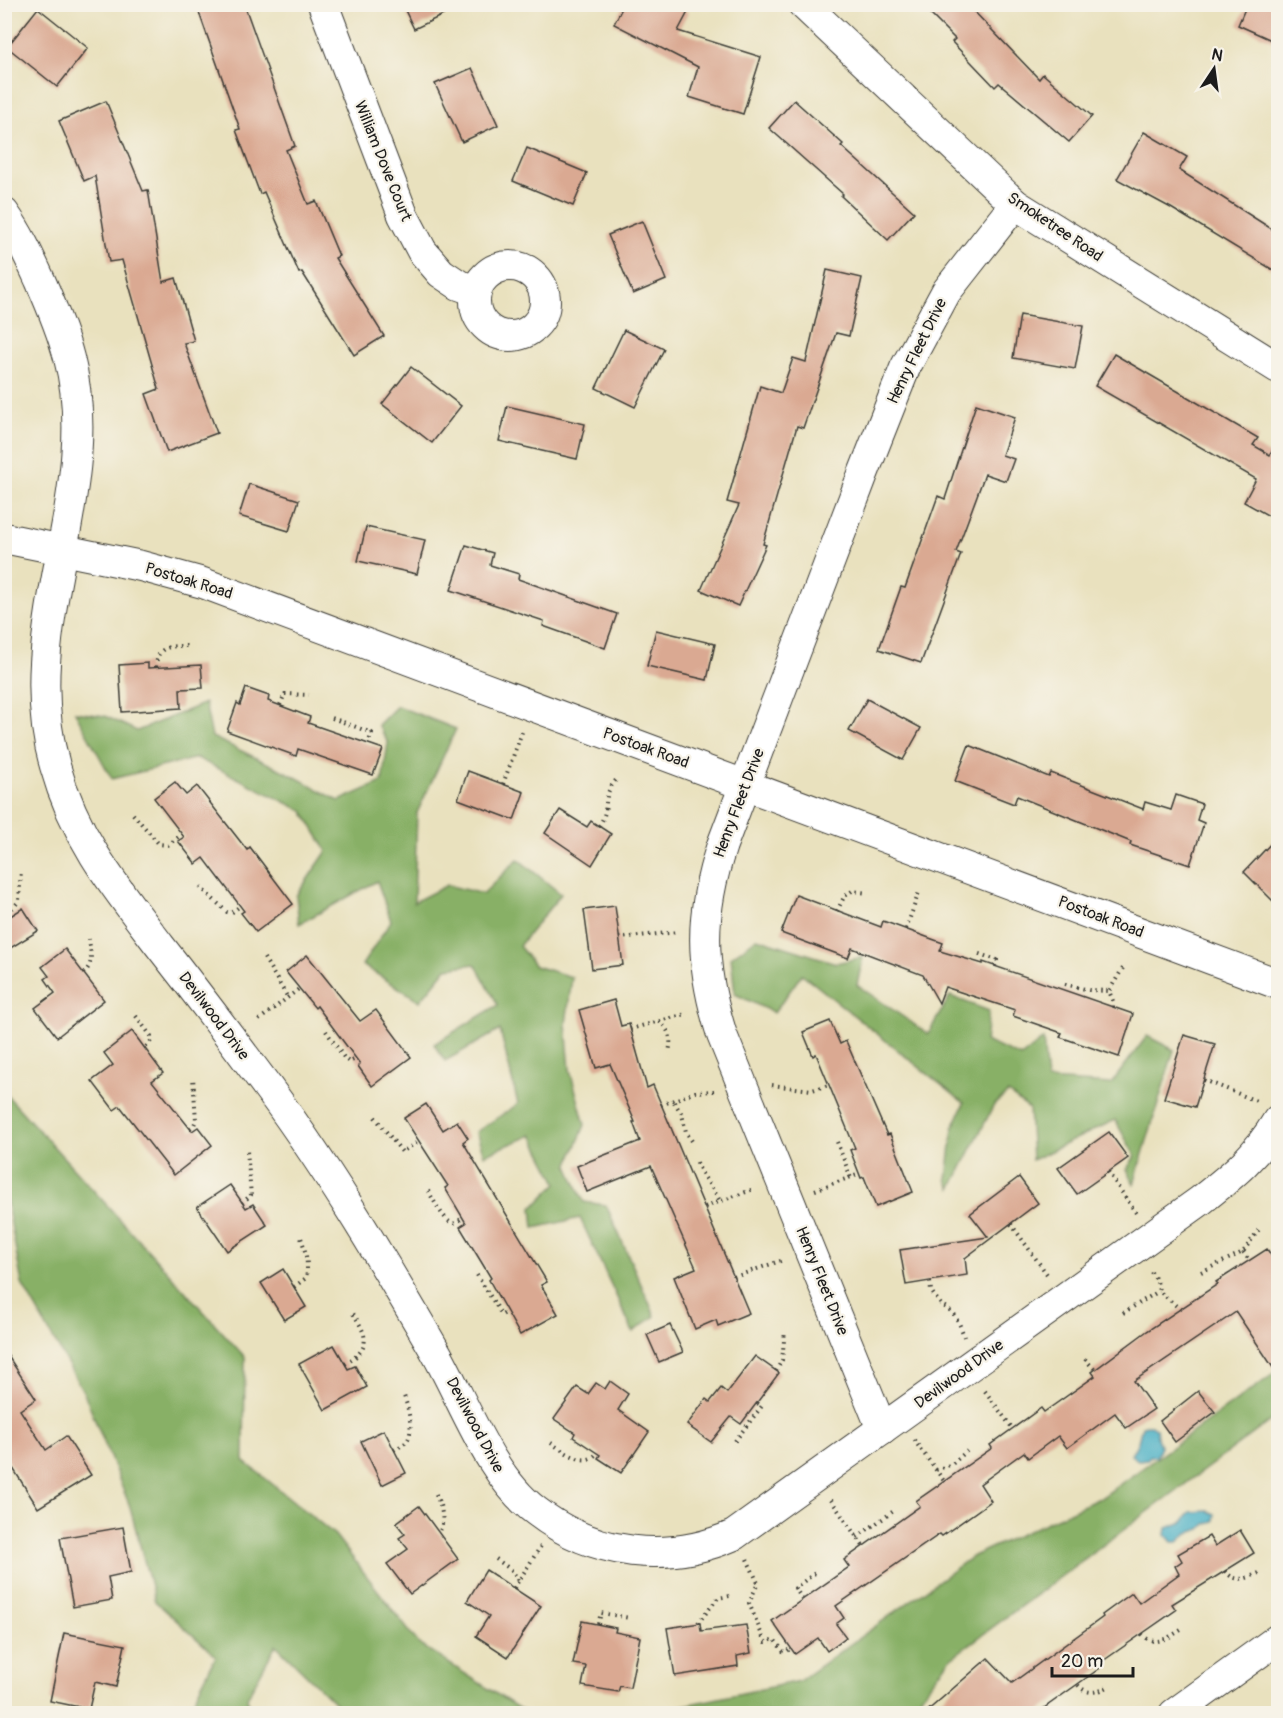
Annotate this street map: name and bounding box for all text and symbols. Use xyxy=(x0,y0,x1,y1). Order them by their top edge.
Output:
north arrow xyxy=(1184,39,1244,99)
text: N xyxy=(1210,44,1225,66)
street label: William Dove Court xyxy=(350,98,416,225)
street label: Smoketree Road xyxy=(1003,188,1107,266)
street label: Henry Fleet Drive xyxy=(883,295,951,407)
street label: Postoak Road xyxy=(143,558,235,604)
street label: Postoak Road xyxy=(600,723,692,773)
street label: Henry Fleet Drive xyxy=(709,745,769,860)
street label: Postoak Road xyxy=(1055,891,1147,943)
street label: Devilwood Drive xyxy=(174,968,254,1064)
street label: Henry Fleet Drive xyxy=(791,1224,853,1338)
street label: Devilwood Drive xyxy=(911,1335,1008,1413)
street label: Devilwood Drive xyxy=(441,1374,509,1476)
scale bar xyxy=(1052,1640,1133,1678)
text: 20 m xyxy=(1061,1650,1103,1673)

